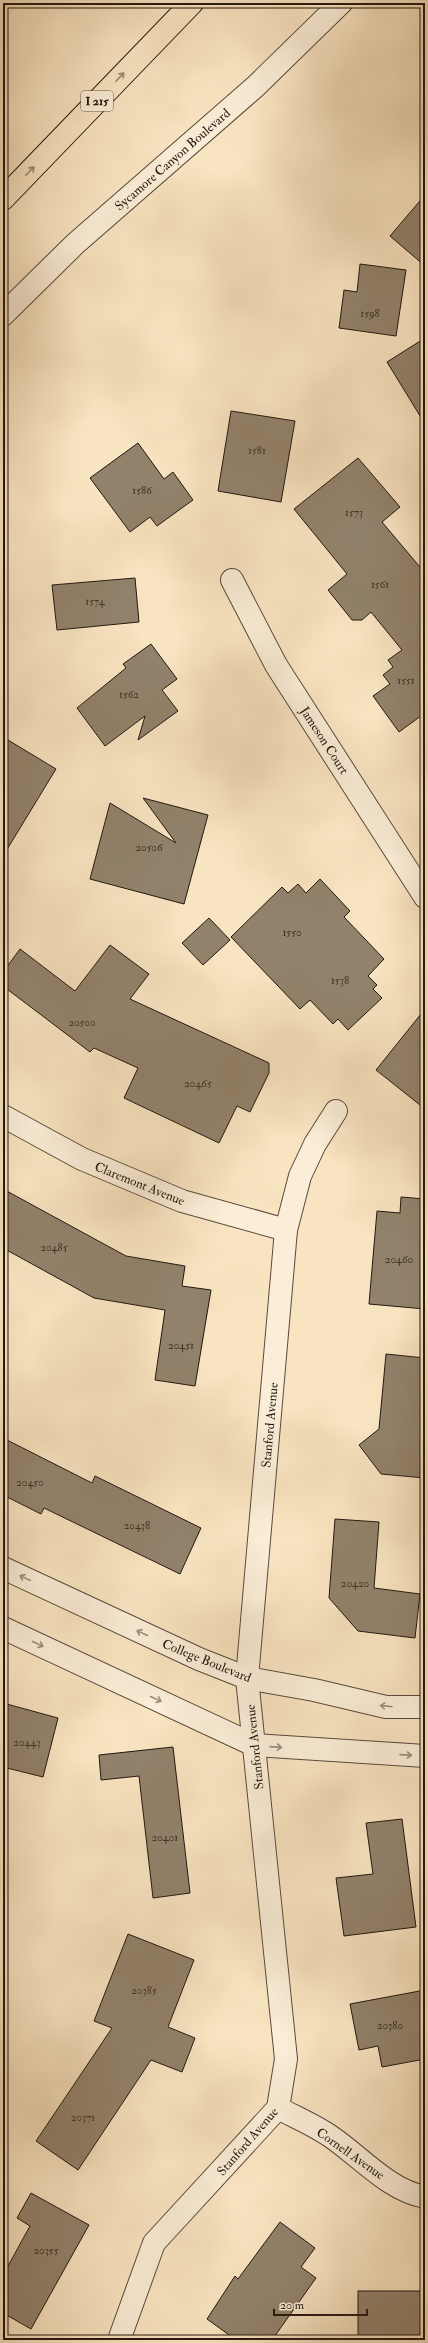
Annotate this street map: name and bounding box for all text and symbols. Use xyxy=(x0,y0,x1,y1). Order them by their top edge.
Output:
one-way arrow xyxy=(115,72,125,82)
road number: I 215 xyxy=(81,91,113,111)
street label: Sycamore Canyon Boulevard xyxy=(112,105,235,215)
one-way arrow xyxy=(25,166,35,176)
house number: 1598 xyxy=(360,307,380,320)
house number: 1581 xyxy=(248,444,266,457)
house number: 1586 xyxy=(132,484,153,497)
house number: 1573 xyxy=(345,506,363,519)
house number: 1561 xyxy=(371,578,389,591)
house number: 1574 xyxy=(85,595,106,608)
house number: 1551 xyxy=(397,674,415,687)
house number: 1562 xyxy=(119,688,139,701)
street label: Jameson Court xyxy=(296,703,352,777)
house number: 20506 xyxy=(135,841,164,854)
house number: 1550 xyxy=(282,926,302,939)
house number: 1538 xyxy=(331,974,349,987)
house number: 20500 xyxy=(68,1016,96,1029)
house number: 20465 xyxy=(184,1077,212,1090)
street label: Claremont Avenue xyxy=(92,1159,188,1210)
house number: 20485 xyxy=(40,1241,68,1254)
house number: 20460 xyxy=(385,1253,414,1266)
house number: 20451 xyxy=(168,1339,194,1352)
street label: Stanford Avenue xyxy=(258,1381,282,1468)
house number: 20450 xyxy=(16,1476,44,1489)
house number: 20438 xyxy=(124,1519,150,1532)
one-way arrow xyxy=(19,1574,31,1581)
house number: 20420 xyxy=(341,1577,370,1590)
one-way arrow xyxy=(137,1629,149,1636)
street label: College Boulevard xyxy=(160,1636,254,1686)
one-way arrow xyxy=(32,1641,44,1648)
one-way arrow xyxy=(150,1696,162,1703)
one-way arrow xyxy=(380,1702,393,1710)
street label: Stanford Avenue xyxy=(243,1703,267,1790)
house number: 20443 xyxy=(13,1736,41,1749)
one-way arrow xyxy=(269,1743,282,1750)
one-way arrow xyxy=(399,1751,412,1759)
house number: 20401 xyxy=(152,1831,178,1844)
house number: 20385 xyxy=(131,1984,157,1997)
house number: 20380 xyxy=(377,2019,403,2032)
street label: Stanford Avenue xyxy=(214,2104,282,2179)
house number: 20371 xyxy=(71,2111,95,2124)
street label: Cornell Avenue xyxy=(313,2124,388,2184)
house number: 20355 xyxy=(33,2244,59,2257)
scale bar xyxy=(274,2291,367,2317)
text: 20 m xyxy=(280,2298,305,2313)

